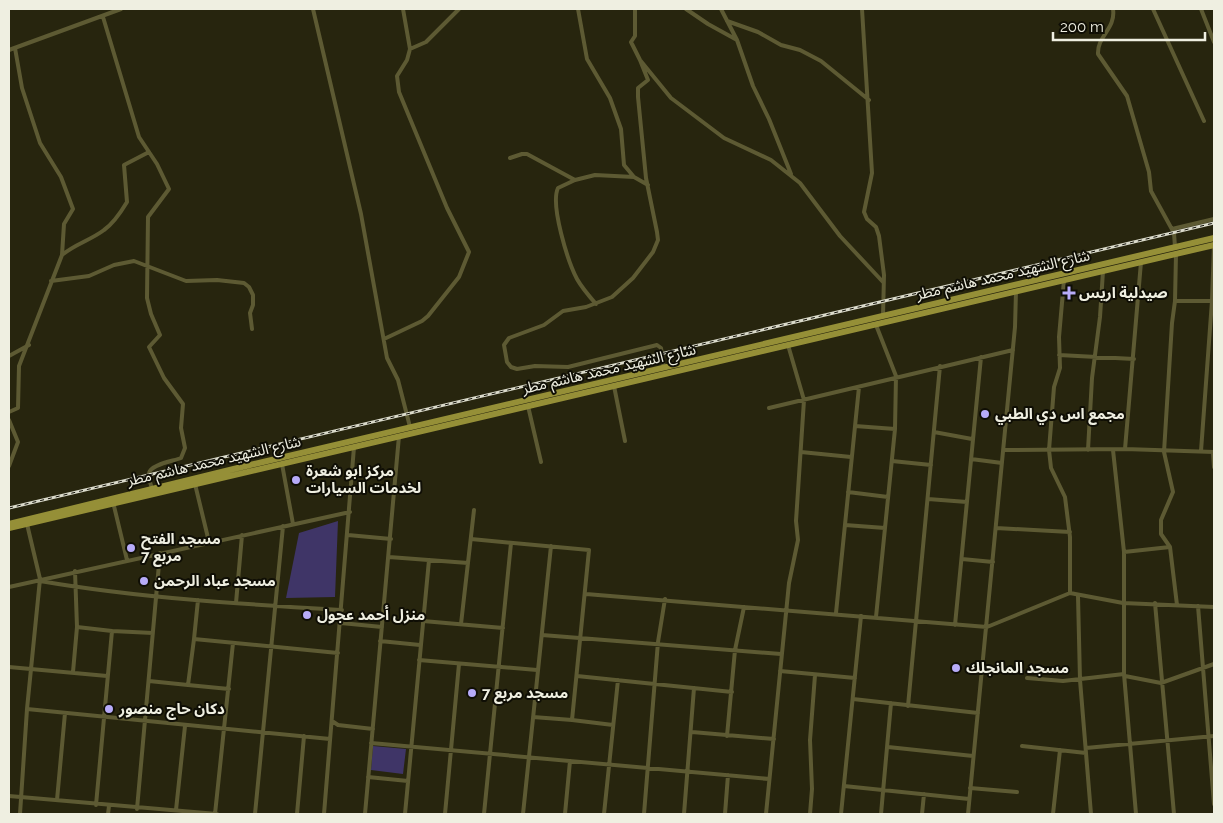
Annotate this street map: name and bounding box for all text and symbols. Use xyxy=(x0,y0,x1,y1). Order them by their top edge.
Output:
scale bar xyxy=(1053,10,1206,42)
text: 200 m xyxy=(1060,18,1104,36)
street label: شارع الشهيد محمد هاشم مطر xyxy=(913,246,1092,307)
place label: صيدلية اريس xyxy=(1079,284,1168,302)
marker: صيدلية اريس xyxy=(1063,287,1075,299)
street label: شارع الشهيد محمد هاشم مطر xyxy=(519,340,698,401)
place label: مجمع اس دي الطبي xyxy=(995,405,1125,425)
marker: مجمع اس دي الطبي xyxy=(979,408,991,420)
street label: شارع الشهيد محمد هاشم مطر xyxy=(124,432,303,493)
place label: مركز ابو شعرة لخدمات السيارات xyxy=(306,462,421,497)
marker: مركز ابو شعرة لخدمات السيارات xyxy=(290,474,302,486)
place label: مسجد الفتح مربع 7 xyxy=(141,530,221,567)
marker: مسجد الفتح مربع 7 xyxy=(125,542,137,554)
place label: مسجد عباد الرحمن xyxy=(154,572,276,590)
marker: مسجد عباد الرحمن xyxy=(138,575,150,587)
place label: منزل أحمد عجول xyxy=(317,605,425,624)
marker: منزل أحمد عجول xyxy=(301,609,313,621)
place label: مسجد المانجلك xyxy=(966,659,1069,677)
marker: مسجد المانجلك xyxy=(950,662,962,674)
place label: مسجد مربع 7 xyxy=(482,684,568,704)
marker: مسجد مربع 7 xyxy=(466,687,478,699)
place label: دكان حاج منصور xyxy=(118,700,225,720)
marker: دكان حاج منصور xyxy=(103,703,115,715)

